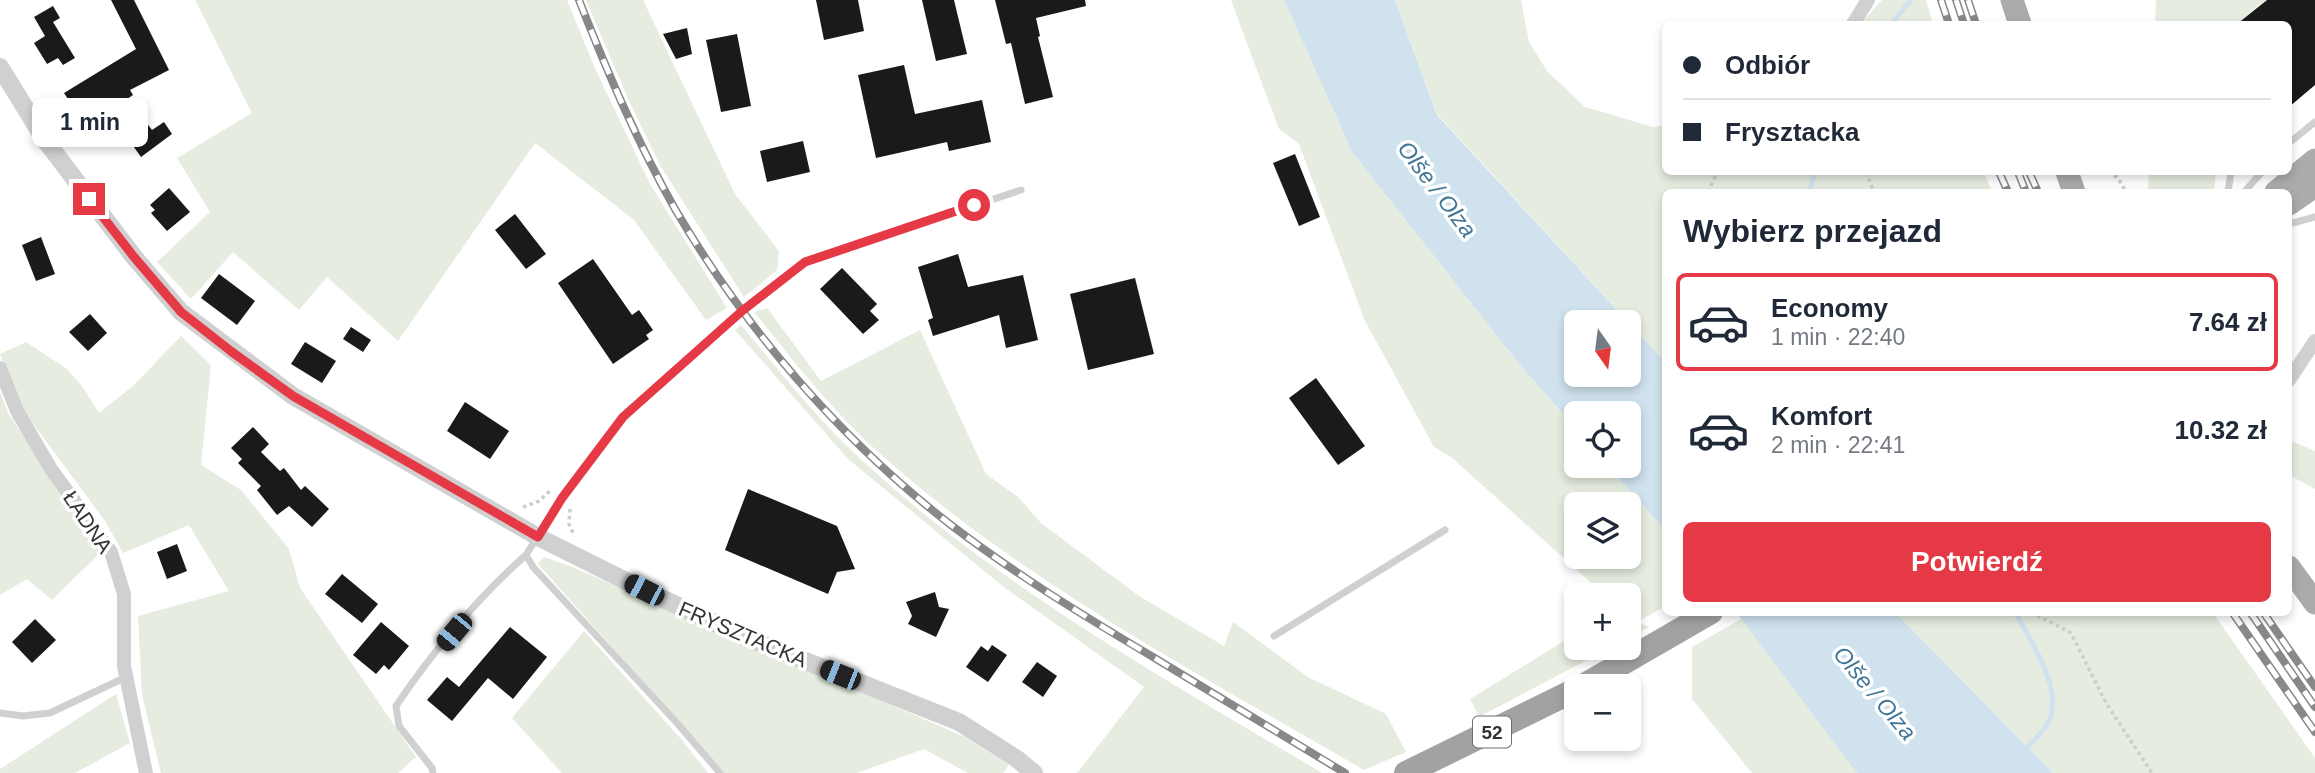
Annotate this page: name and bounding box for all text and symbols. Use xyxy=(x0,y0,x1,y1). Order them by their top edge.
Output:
text: Odbiór xyxy=(1725,50,1810,80)
callout: 1 min xyxy=(31,97,147,146)
text: 1 min xyxy=(60,109,120,135)
text: Frysztacka xyxy=(1725,117,1859,147)
water label: Olše / Olza xyxy=(1392,136,1482,242)
route end xyxy=(73,183,105,215)
route start xyxy=(958,189,990,221)
text: Wybierz przejazd xyxy=(1683,213,1942,249)
icon: car xyxy=(1687,291,1750,354)
text: Economy xyxy=(1771,293,1888,323)
text: 7.64 zł xyxy=(2189,307,2267,337)
north arrow xyxy=(1564,310,1642,387)
map controls xyxy=(1564,310,1641,751)
text: 1 min · 22:40 xyxy=(1771,324,1905,350)
icon: car xyxy=(1687,399,1750,462)
button: locate xyxy=(1564,401,1641,478)
text: Komfort xyxy=(1771,401,1872,431)
text: 10.32 zł xyxy=(2174,415,2267,445)
text: 2 min · 22:41 xyxy=(1771,432,1905,458)
street label: ŁADNA xyxy=(59,487,117,557)
button: layers xyxy=(1564,492,1641,569)
button: Potwierdź xyxy=(1683,522,2271,602)
car xyxy=(621,571,668,609)
button: + xyxy=(1564,583,1641,660)
street label: FRYSZTACKA xyxy=(675,597,811,671)
car xyxy=(433,609,476,655)
water label: Olše / Olza xyxy=(1828,641,1922,745)
car xyxy=(817,657,864,693)
button: − xyxy=(1564,674,1641,751)
road number: 52 xyxy=(1473,716,1511,748)

